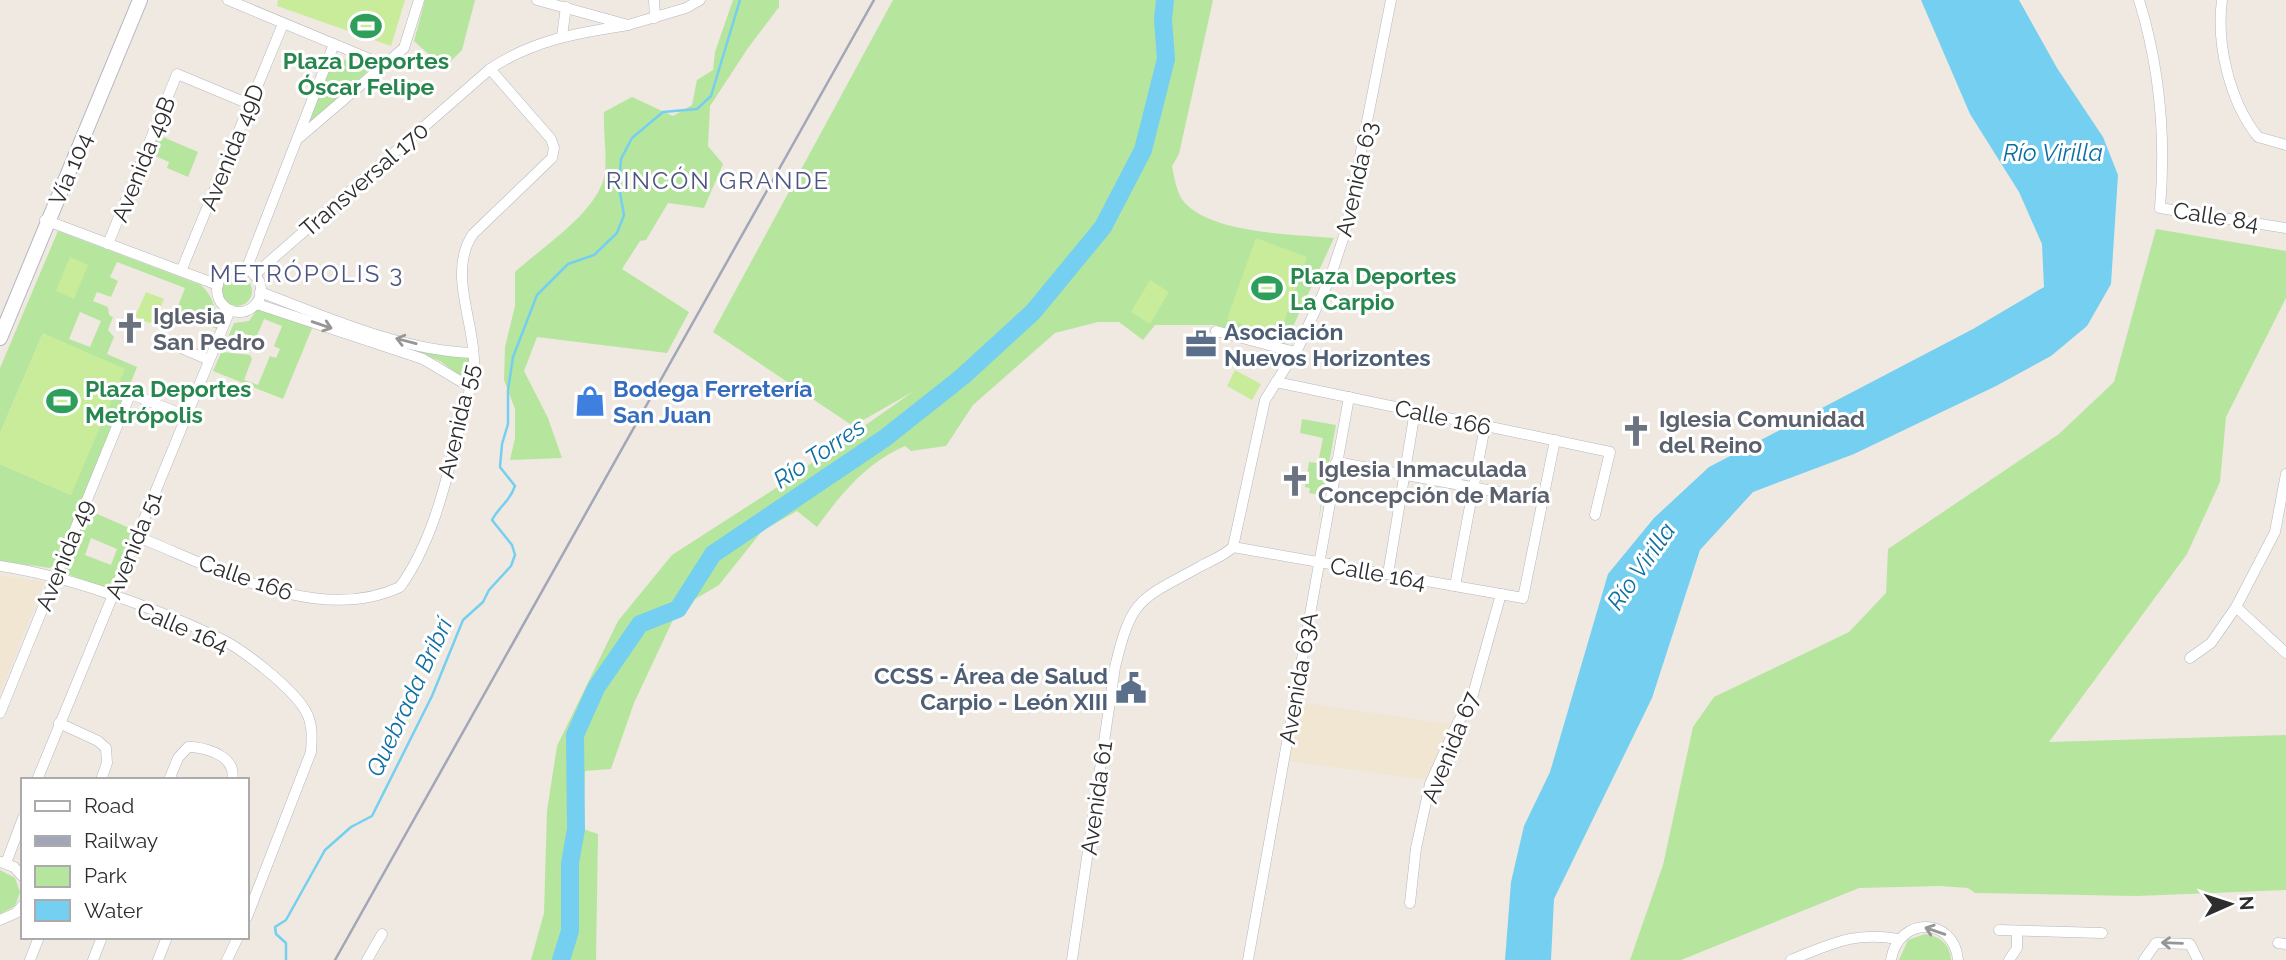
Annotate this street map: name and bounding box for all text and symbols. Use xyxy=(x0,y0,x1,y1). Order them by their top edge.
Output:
sports icon: Plaza Deportes Óscar Felipe xyxy=(349,9,383,43)
place label: Plaza Deportes Óscar Felipe xyxy=(283,47,449,100)
street label: Avenida 49D xyxy=(194,80,270,214)
street label: Avenida 49B xyxy=(106,92,180,226)
street label: Transversal 170 xyxy=(294,116,434,242)
street label: Avenida 63 xyxy=(1330,119,1382,239)
street label: Vía 104 xyxy=(43,129,97,209)
water label: Río Virilla xyxy=(2003,138,2103,167)
district label: RINCÓN GRANDE xyxy=(606,166,830,195)
street label: Calle 84 xyxy=(2171,196,2261,236)
district label: METRÓPOLIS 3 xyxy=(210,259,404,288)
place label: Plaza Deportes La Carpio xyxy=(1290,262,1456,315)
sports icon: Plaza Deportes La Carpio xyxy=(1250,271,1284,305)
place label: Iglesia San Pedro xyxy=(153,302,265,355)
church icon: Iglesia San Pedro xyxy=(113,311,147,345)
place label: Asociación Nuevos Horizontes xyxy=(1224,318,1431,371)
one-way arrow xyxy=(310,320,332,332)
office icon: Asociación Nuevos Horizontes xyxy=(1184,327,1218,361)
one-way arrow xyxy=(396,334,418,347)
street label: Avenida 55 xyxy=(432,361,484,481)
place label: Plaza Deportes Metrópolis xyxy=(85,375,251,428)
place label: Bodega Ferretería San Juan xyxy=(613,375,813,428)
sports icon: Plaza Deportes Metrópolis xyxy=(45,384,79,418)
shop icon: Bodega Ferretería San Juan xyxy=(573,384,607,418)
street label: Calle 166 xyxy=(1392,394,1494,440)
place label: Iglesia Comunidad del Reino xyxy=(1659,405,1865,458)
water label: Río Torres xyxy=(768,412,870,494)
church icon: Iglesia Comunidad del Reino xyxy=(1619,414,1653,448)
place label: Iglesia Inmaculada Concepción de María xyxy=(1318,455,1550,508)
church icon: Iglesia Inmaculada Concepción de María xyxy=(1278,464,1312,498)
street label: Avenida 51 xyxy=(99,487,167,603)
street label: Avenida 49 xyxy=(30,496,98,614)
water label: Río Virilla xyxy=(1600,517,1682,615)
street label: Calle 166 xyxy=(195,548,297,606)
street label: Calle 164 xyxy=(1328,551,1428,595)
street label: Calle 164 xyxy=(133,596,233,658)
street label: Avenida 63A xyxy=(1273,610,1323,746)
water label: Quebrada Bribrí xyxy=(360,611,460,781)
place label: CCSS - Área de Salud Carpio - León XIII xyxy=(874,662,1108,715)
public building icon: CCSS - Área de Salud Carpio - León XIII xyxy=(1114,671,1148,705)
street label: Avenida 67 xyxy=(1415,687,1485,807)
street label: Avenida 61 xyxy=(1075,739,1117,857)
legend xyxy=(21,778,248,939)
text: Road xyxy=(84,793,134,818)
text: Railway xyxy=(84,828,158,853)
text: Park xyxy=(84,863,127,888)
north arrow xyxy=(2195,869,2265,939)
text: N xyxy=(2236,895,2258,911)
text: Water xyxy=(84,898,143,923)
one-way arrow xyxy=(1924,923,1946,936)
one-way arrow xyxy=(2160,936,2183,950)

